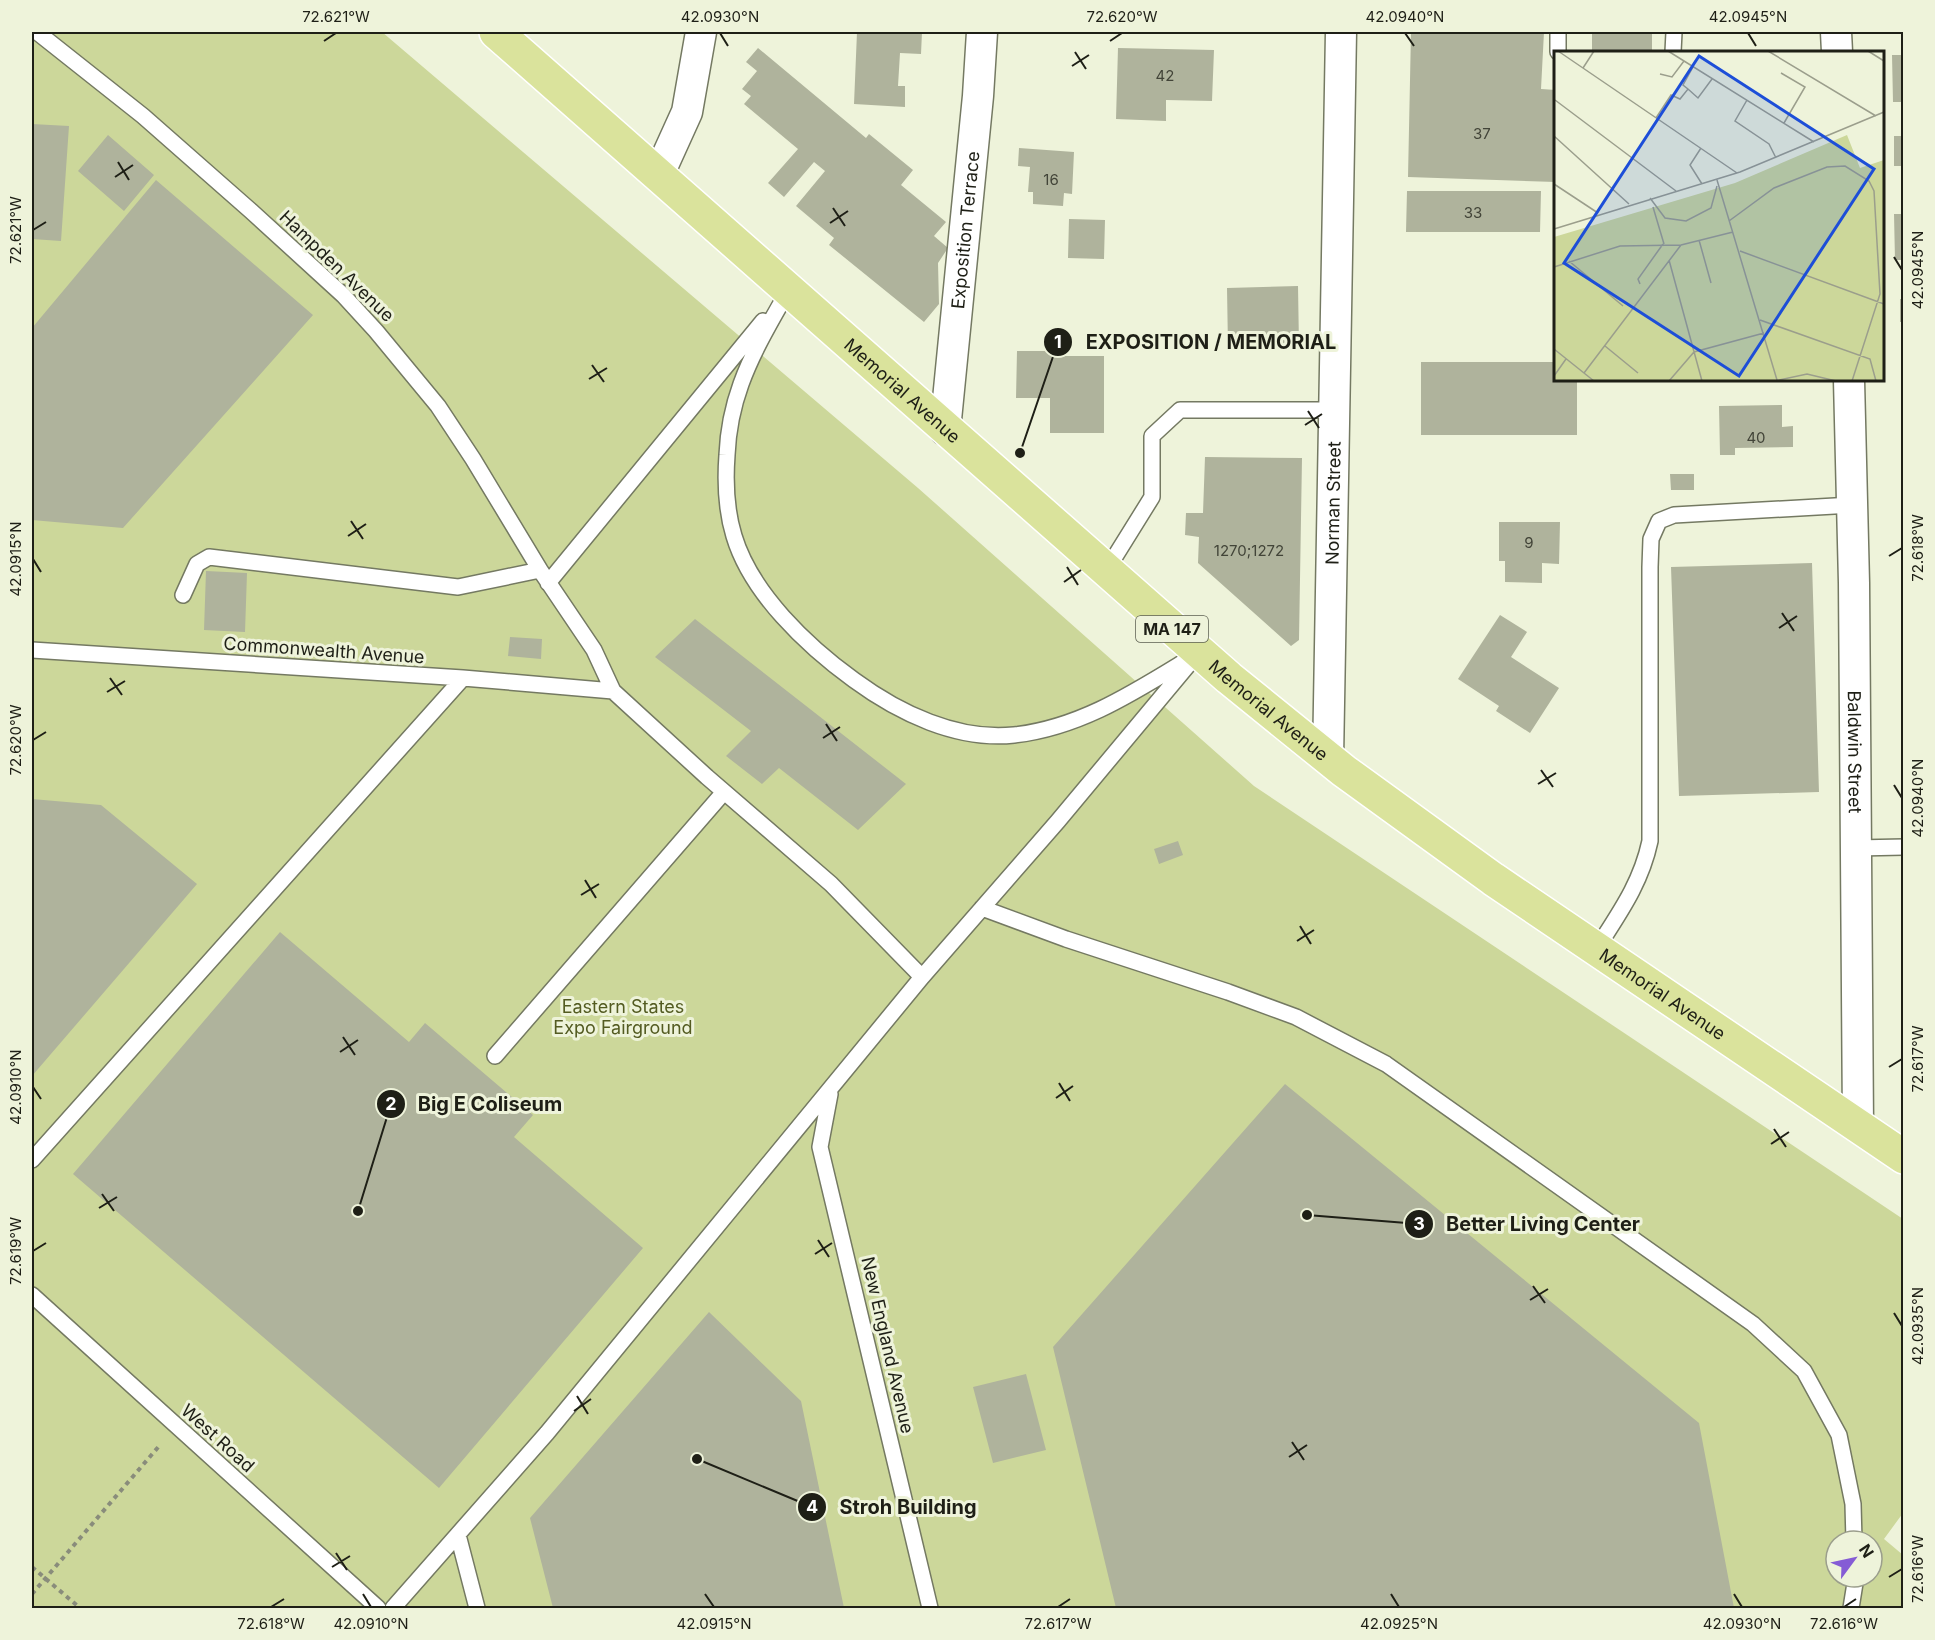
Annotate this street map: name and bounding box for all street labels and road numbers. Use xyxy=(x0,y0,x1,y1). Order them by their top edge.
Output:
street label: Exposition Terrace xyxy=(947,150,983,310)
street label: Hampden Avenue xyxy=(275,206,399,326)
street label: Memorial Avenue xyxy=(840,334,965,447)
street label: Norman Street xyxy=(1321,441,1344,565)
road number: MA 147 xyxy=(1136,616,1208,642)
street label: Commonwealth Avenue xyxy=(223,632,425,668)
street label: Memorial Avenue xyxy=(1205,655,1333,765)
street label: Baldwin Street xyxy=(1844,690,1866,814)
street label: Memorial Avenue xyxy=(1596,944,1730,1044)
street label: New England Avenue xyxy=(857,1255,919,1435)
street label: West Road xyxy=(177,1400,259,1476)

